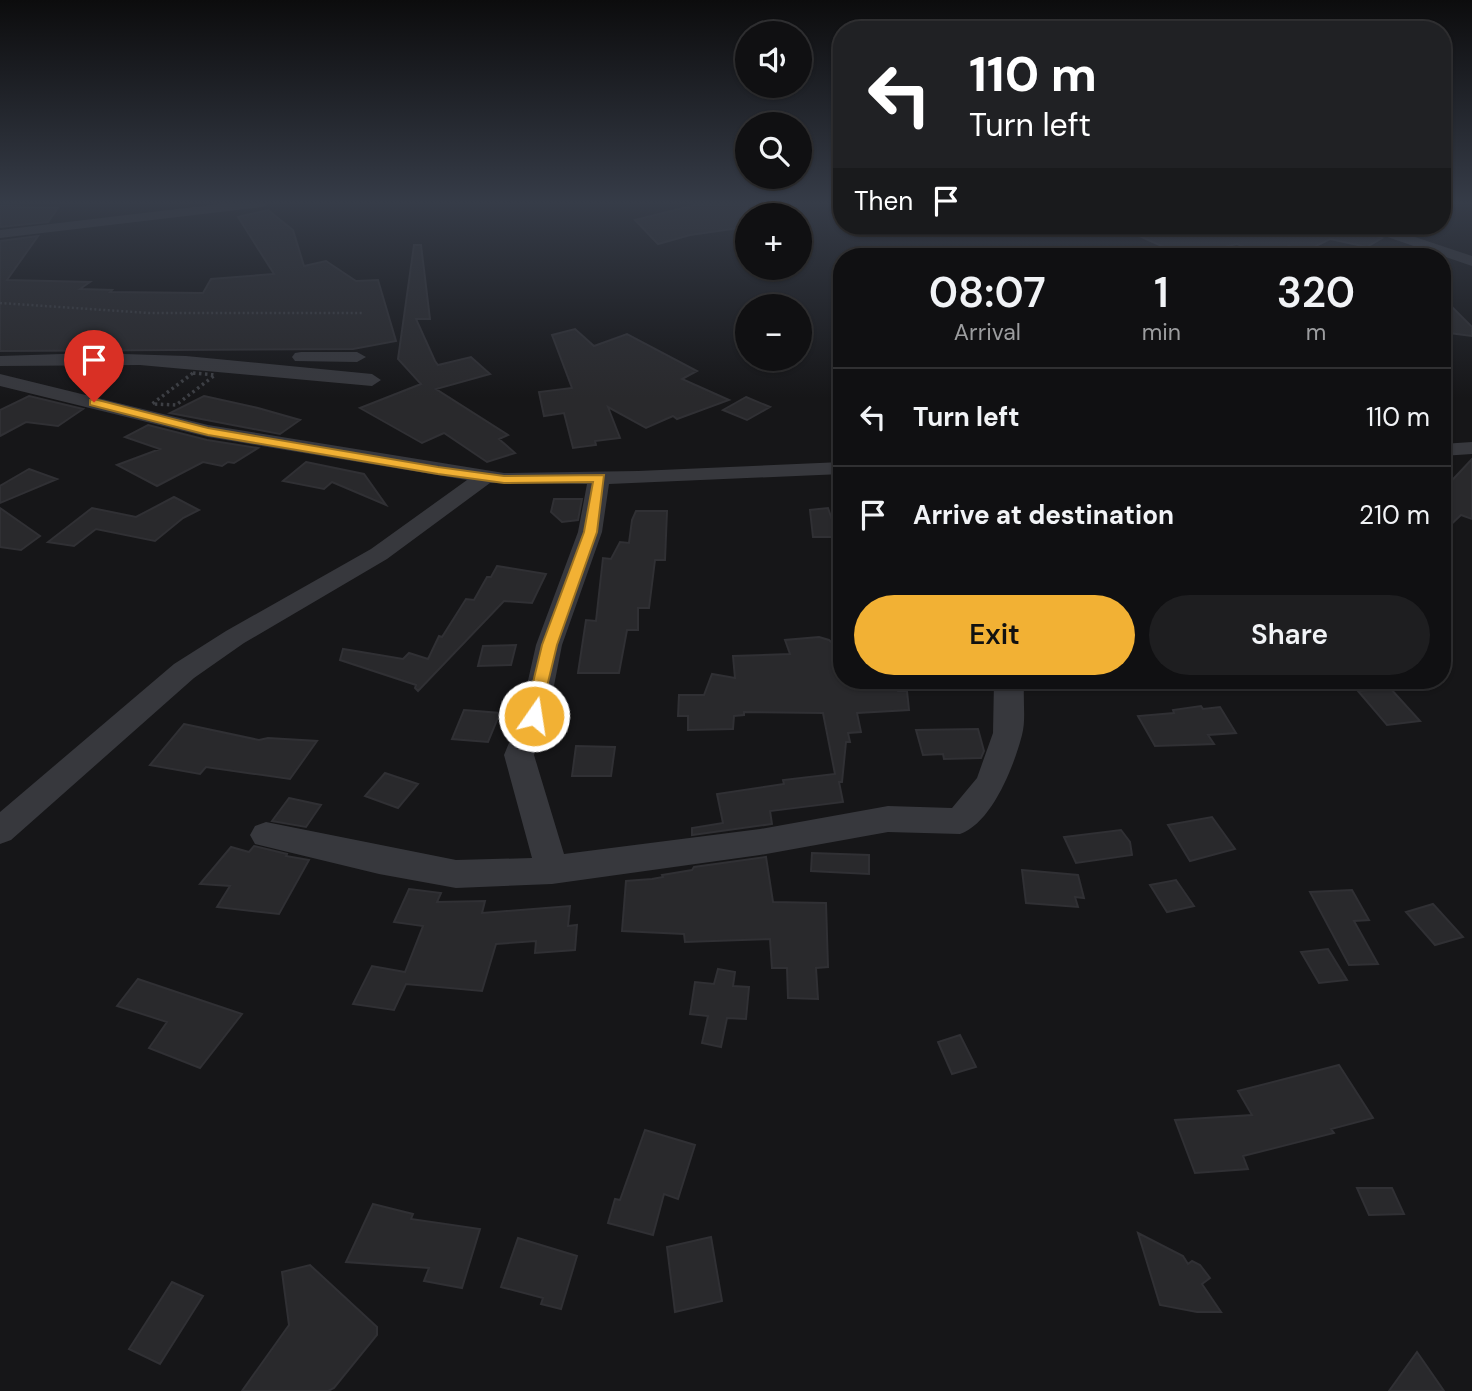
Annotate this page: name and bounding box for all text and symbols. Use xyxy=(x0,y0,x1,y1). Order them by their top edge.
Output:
map controls xyxy=(735,21,812,371)
button: sound xyxy=(735,21,812,98)
text: 110 m xyxy=(969,42,1097,106)
icon: left xyxy=(854,49,945,140)
text: Turn left xyxy=(969,104,1091,146)
button: search xyxy=(735,112,812,189)
icon: arrive xyxy=(927,182,965,220)
text: Then xyxy=(854,184,913,218)
button: + xyxy=(735,203,812,280)
text: 08:07 xyxy=(929,265,1046,320)
text: 1 xyxy=(1154,265,1169,320)
text: 320 xyxy=(1277,265,1355,320)
button: − xyxy=(735,294,812,371)
text: Arrival xyxy=(954,317,1021,347)
text: min xyxy=(1142,317,1181,347)
text: m xyxy=(1306,317,1326,347)
pin xyxy=(64,330,124,402)
icon: arrive xyxy=(75,341,113,379)
icon: left xyxy=(854,398,892,436)
text: Turn left xyxy=(913,400,1020,434)
text: 110 m xyxy=(1366,400,1430,434)
icon: arrive xyxy=(854,496,892,534)
text: Arrive at destination xyxy=(913,498,1174,532)
text: 210 m xyxy=(1359,498,1430,532)
button: Exit xyxy=(854,595,1135,675)
button: Share xyxy=(1149,595,1430,675)
position arrow xyxy=(497,679,571,753)

